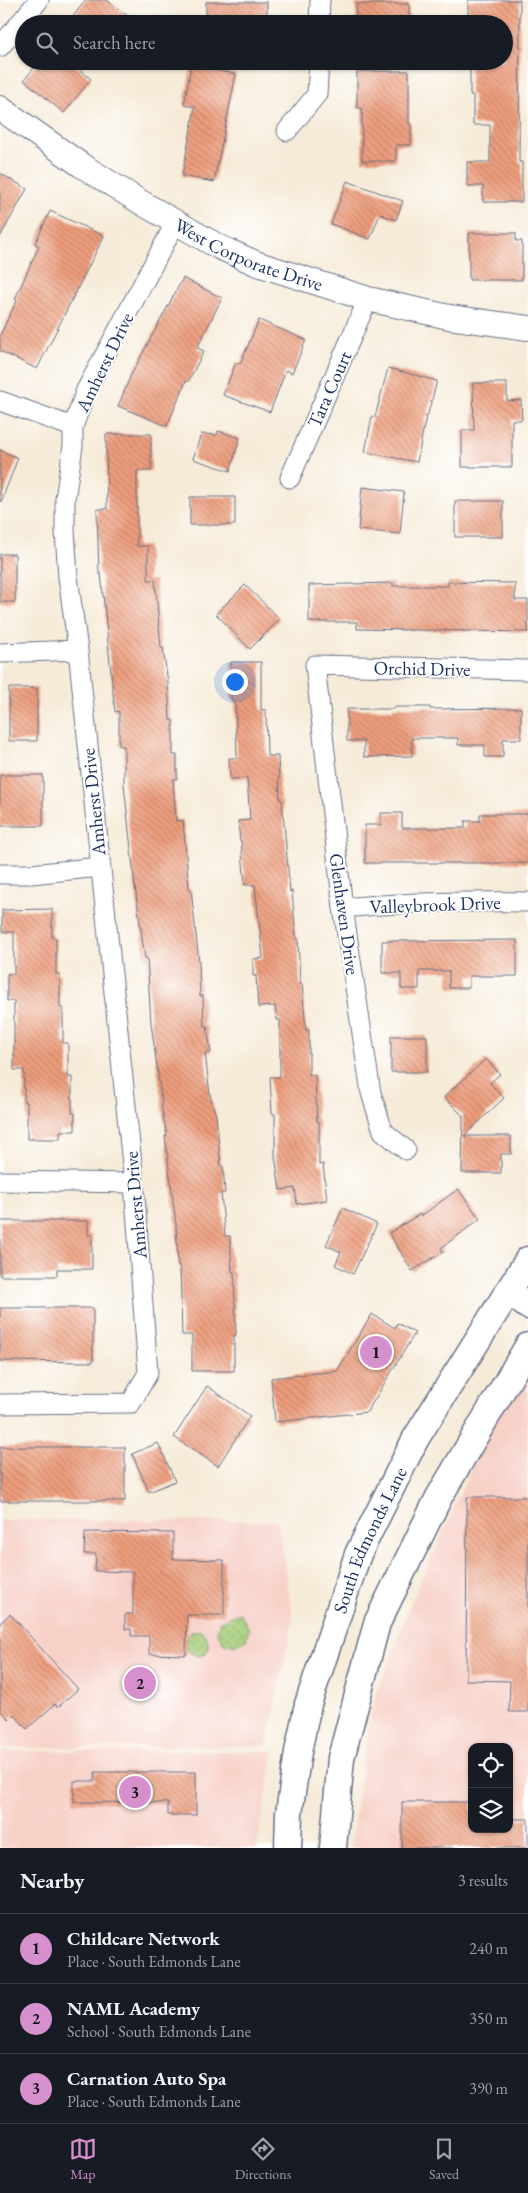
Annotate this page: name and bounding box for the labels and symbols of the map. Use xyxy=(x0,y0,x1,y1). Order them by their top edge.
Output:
street label: West Corporate Drive xyxy=(170,212,326,297)
street label: Amherst Drive xyxy=(69,308,139,417)
street label: Tara Court xyxy=(302,347,357,431)
street label: Orchid Drive xyxy=(373,655,471,682)
your location xyxy=(222,669,248,695)
street label: Amherst Drive xyxy=(75,747,112,858)
street label: Glenhaven Drive xyxy=(324,852,365,976)
street label: Valleybrook Drive xyxy=(369,890,501,919)
street label: Amherst Drive xyxy=(118,1150,153,1261)
pin: 1 xyxy=(360,1333,392,1371)
street label: South Edmonds Lane xyxy=(327,1463,413,1617)
pin: 2 xyxy=(124,1664,156,1702)
pin: 3 xyxy=(119,1773,151,1811)

